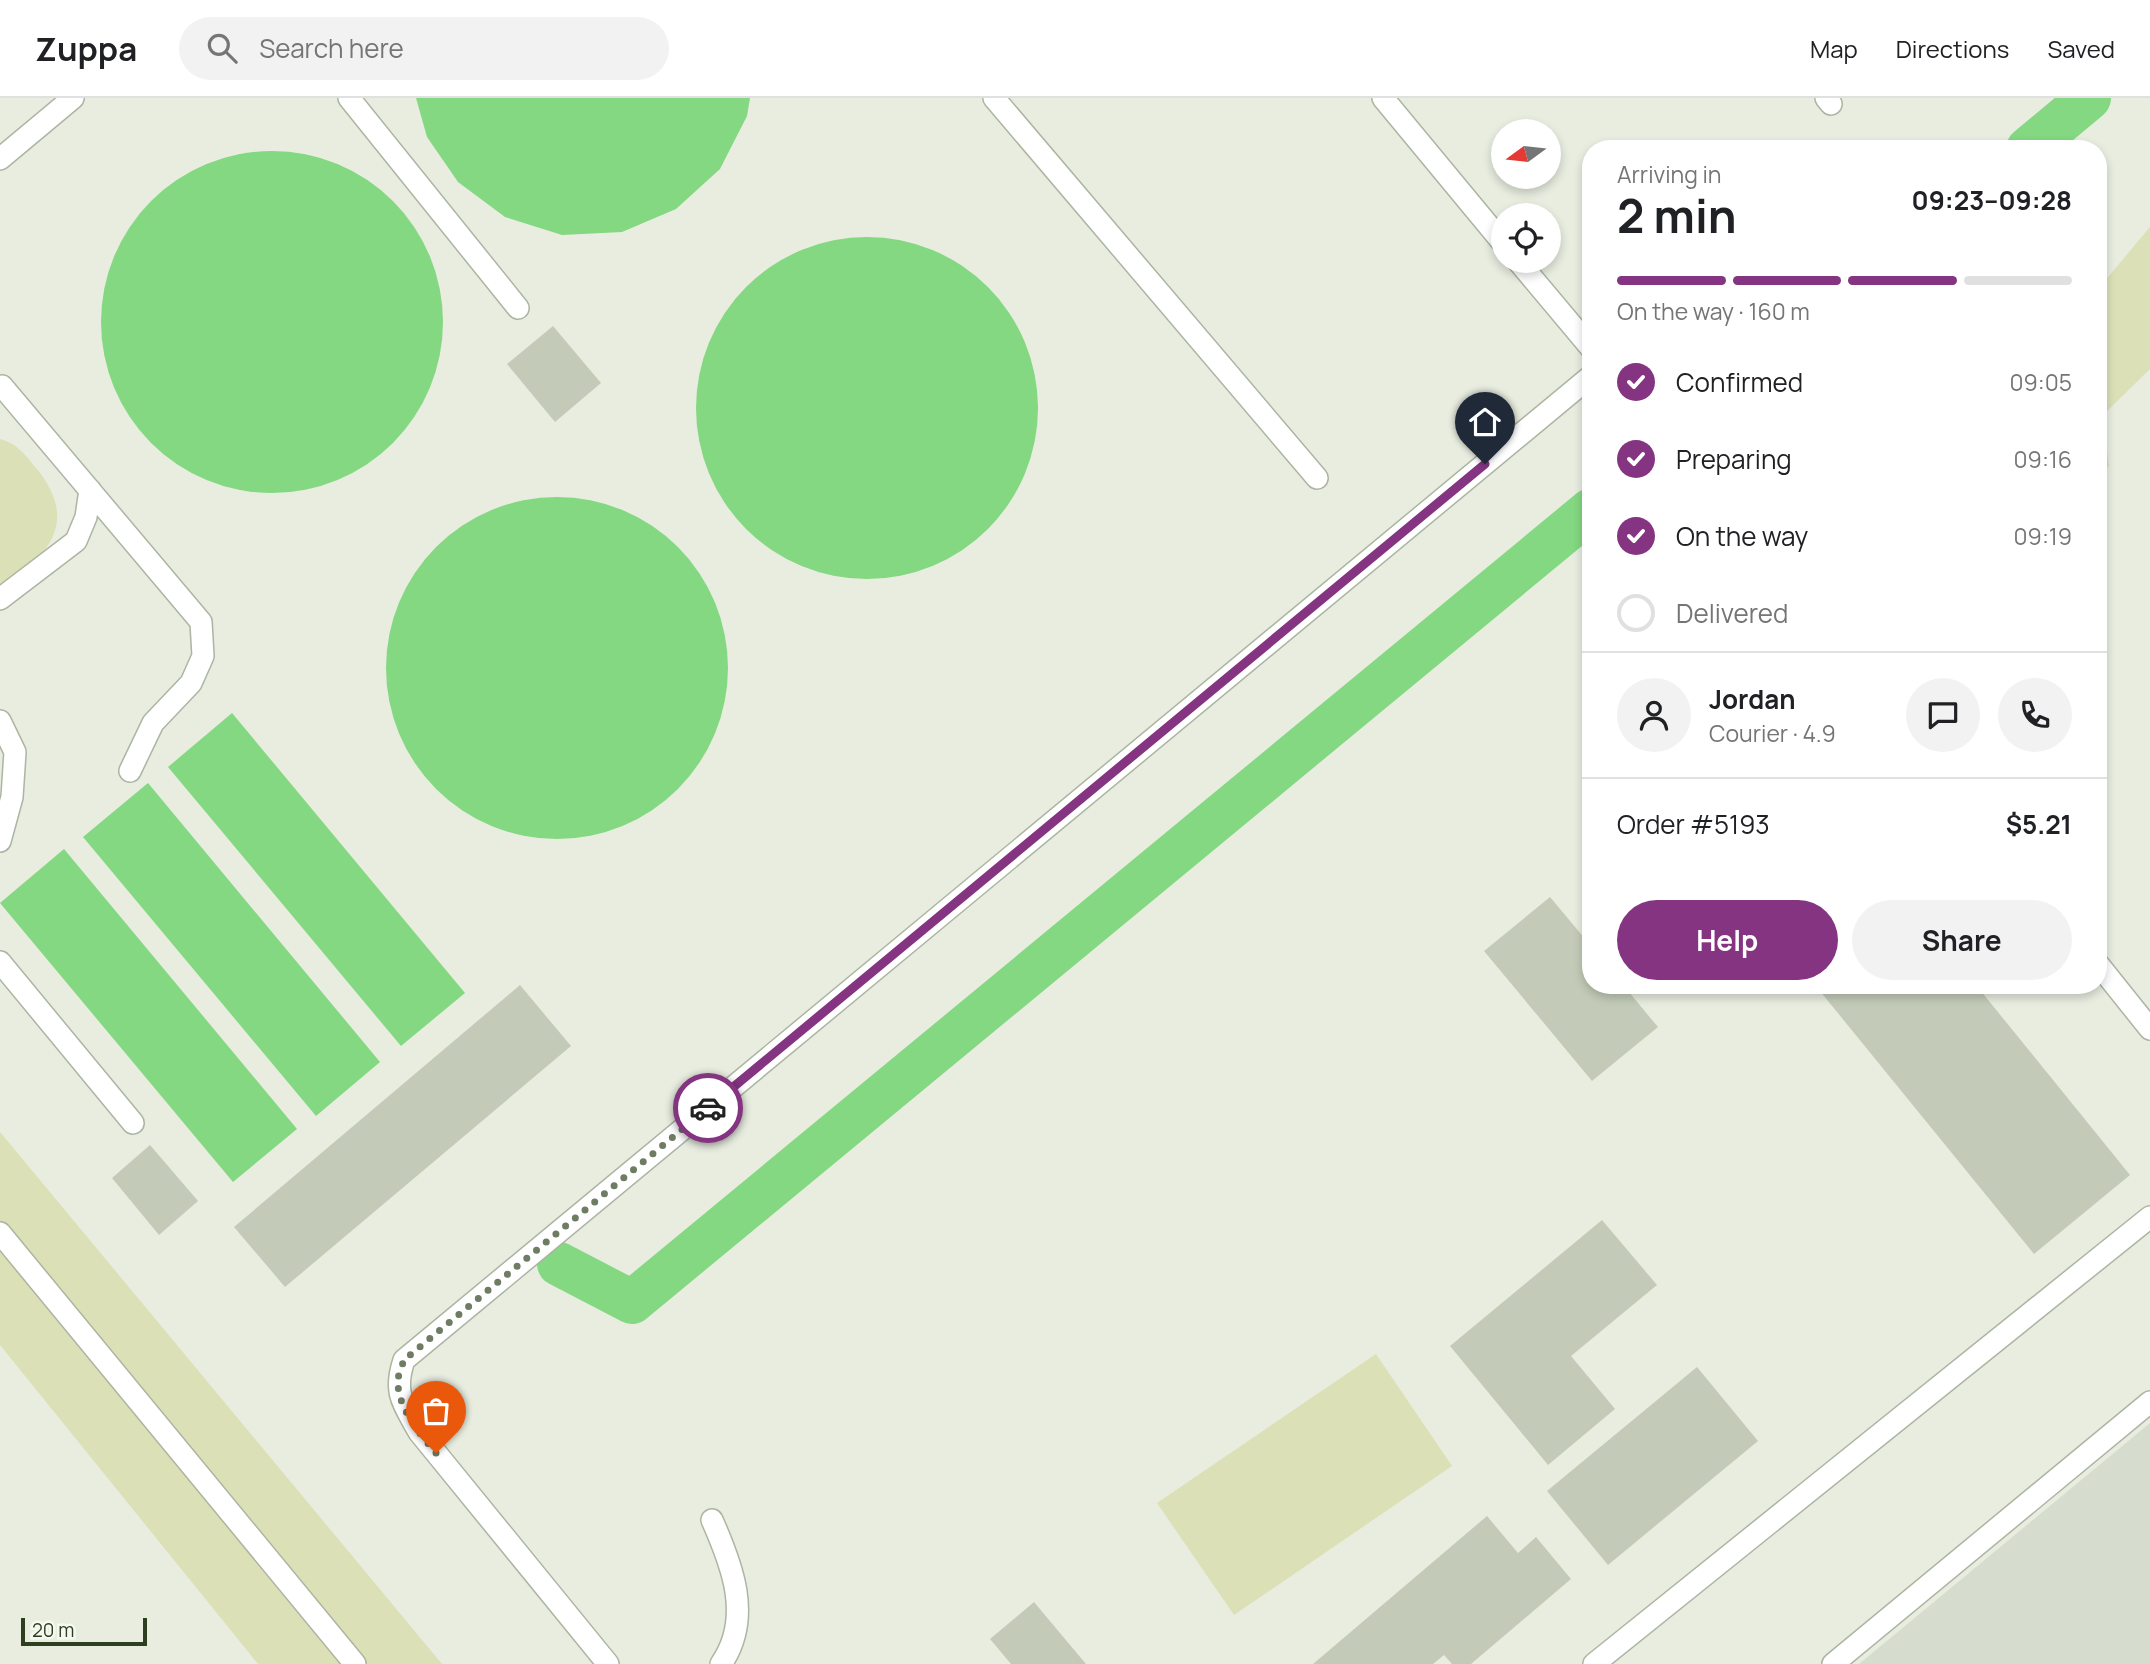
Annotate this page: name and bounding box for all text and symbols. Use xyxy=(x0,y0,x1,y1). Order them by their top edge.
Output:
search box xyxy=(179,17,669,80)
text: Zuppa xyxy=(35,26,137,71)
icon: search xyxy=(203,29,241,67)
text: Search here xyxy=(259,30,404,66)
text: Map xyxy=(1810,32,1858,65)
text: Directions xyxy=(1896,32,2009,65)
text: Saved xyxy=(2047,32,2115,65)
north arrow xyxy=(1491,119,1561,189)
map controls xyxy=(1491,119,1561,273)
text: Arriving in xyxy=(1617,158,1722,190)
text: 09:23–09:28 xyxy=(1912,182,2072,218)
text: 2 min xyxy=(1617,184,1737,247)
button: locate xyxy=(1491,203,1561,273)
text: On the way · 160 m xyxy=(1617,295,1810,327)
icon: check xyxy=(1617,363,1655,401)
text: Confirmed xyxy=(1676,364,1803,400)
text: 09:05 xyxy=(2010,366,2072,398)
pin xyxy=(1455,392,1515,464)
icon: home xyxy=(1466,403,1504,441)
icon: check xyxy=(1617,440,1655,478)
text: Preparing xyxy=(1676,441,1792,477)
text: 09:16 xyxy=(2014,443,2072,475)
icon: check xyxy=(1617,517,1655,555)
text: On the way xyxy=(1676,518,1808,554)
text: 09:19 xyxy=(2014,520,2072,552)
text: Delivered xyxy=(1676,595,1788,631)
button: person xyxy=(1617,678,1691,752)
button: chat xyxy=(1906,678,1980,752)
button: phone xyxy=(1998,678,2072,752)
text: Jordan xyxy=(1709,681,1795,717)
text: Courier · 4.9 xyxy=(1709,717,1836,749)
text: Order #5193 xyxy=(1617,806,1770,842)
text: $5.21 xyxy=(2006,806,2072,842)
button: Help xyxy=(1617,900,1838,980)
button: Share xyxy=(1852,900,2072,980)
courier xyxy=(673,1073,743,1143)
icon: car xyxy=(689,1089,727,1127)
pin xyxy=(406,1381,466,1453)
icon: bag xyxy=(417,1392,455,1430)
scale bar xyxy=(21,1615,147,1647)
text: 20 m xyxy=(32,1617,74,1643)

